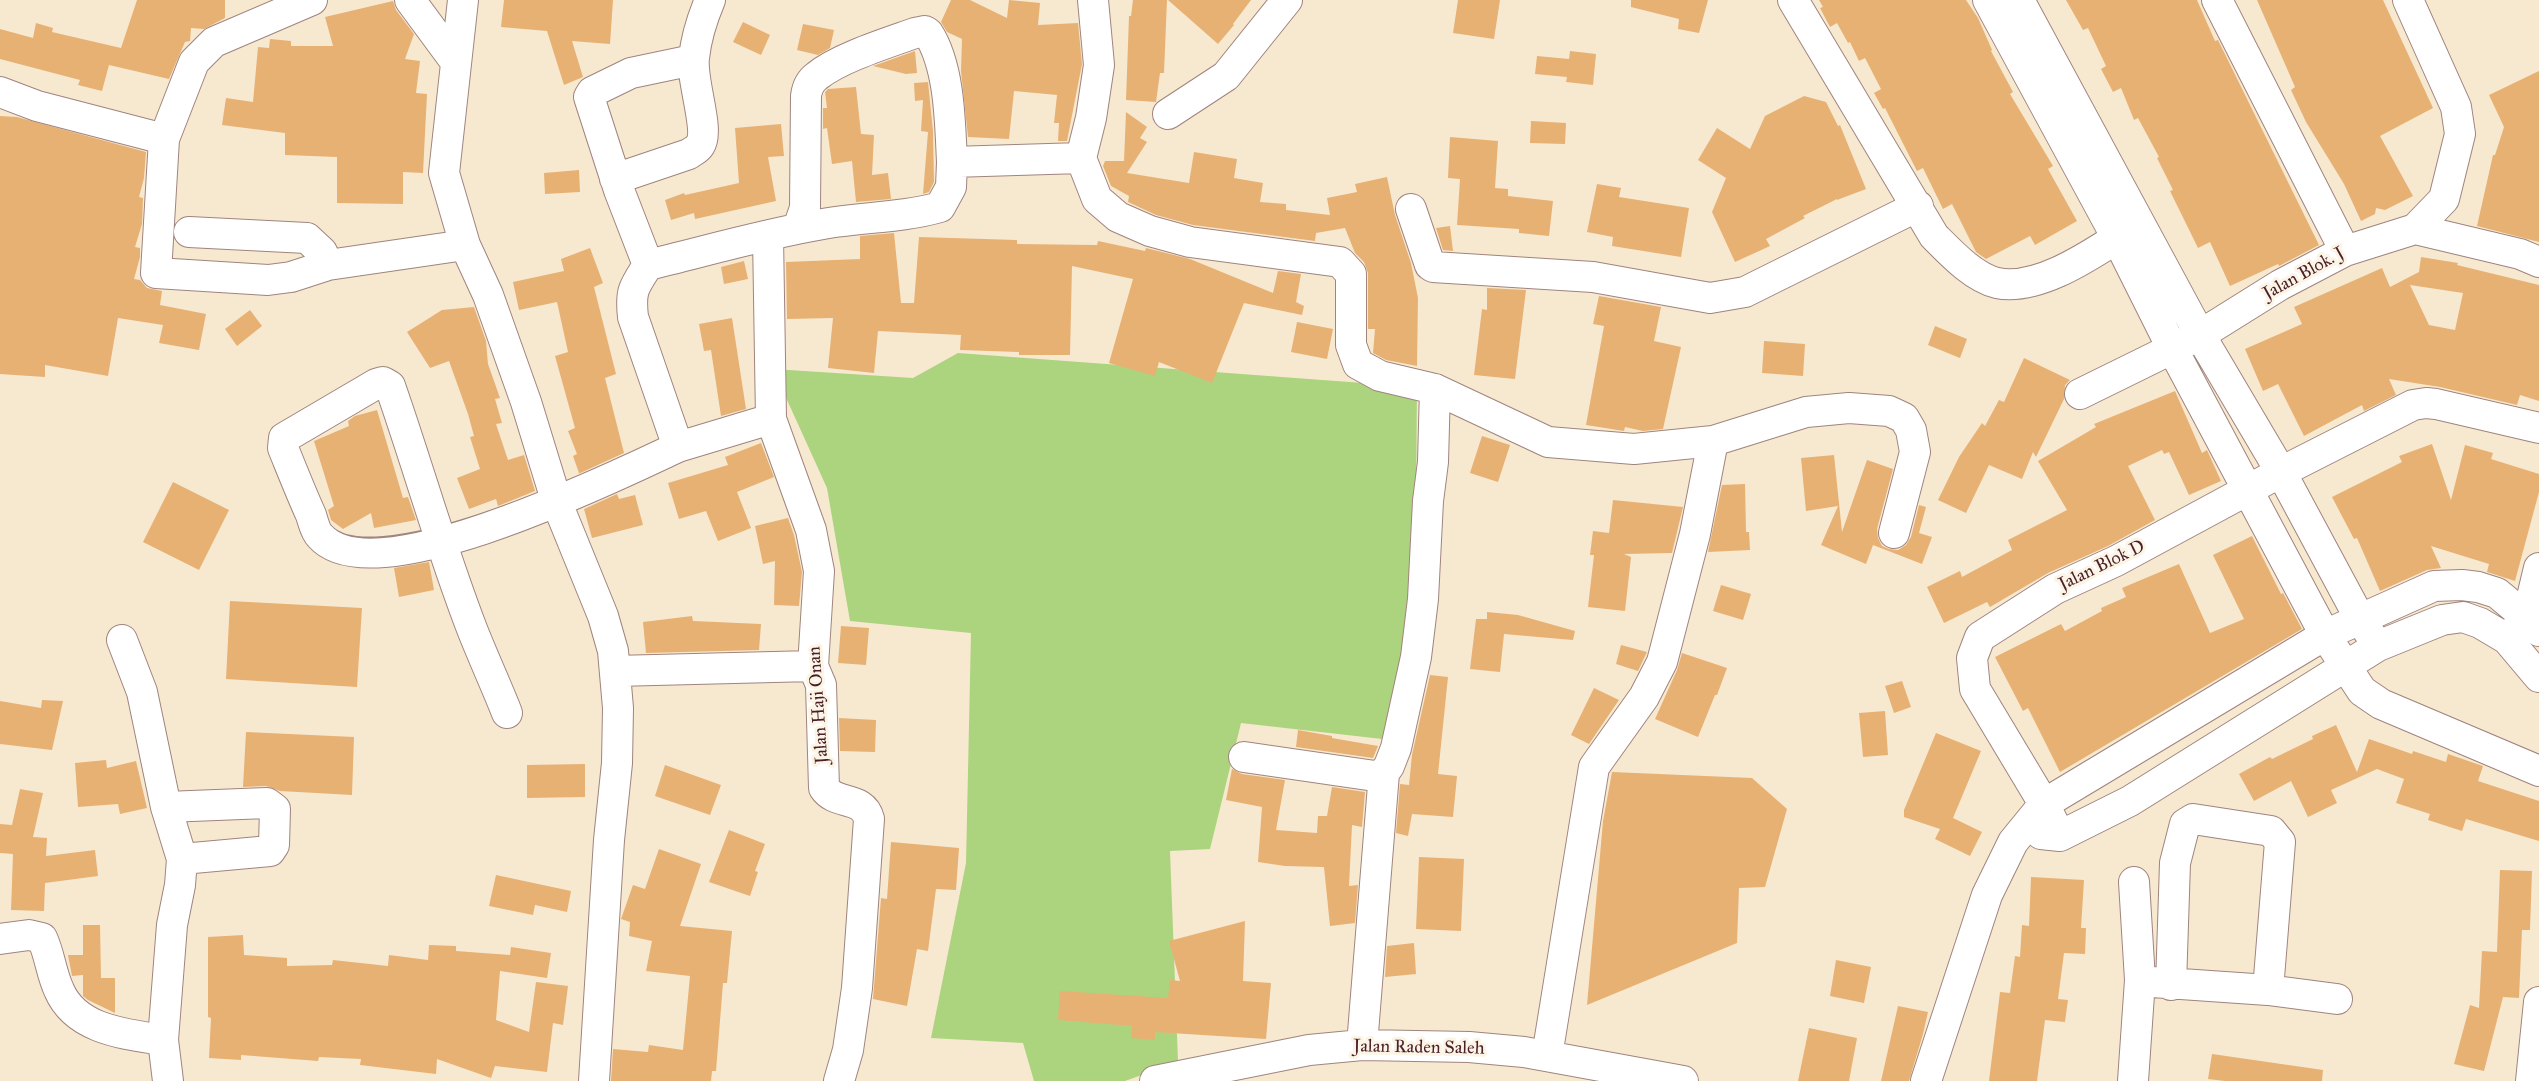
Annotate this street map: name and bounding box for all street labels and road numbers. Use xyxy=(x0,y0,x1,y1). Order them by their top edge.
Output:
street label: Jalan Blok. J xyxy=(2260,243,2348,305)
street label: Jalan Blok D xyxy=(2056,536,2148,596)
street label: Jalan Haji Onan xyxy=(804,646,834,764)
street label: Jalan Raden Saleh xyxy=(1353,1036,1485,1060)

